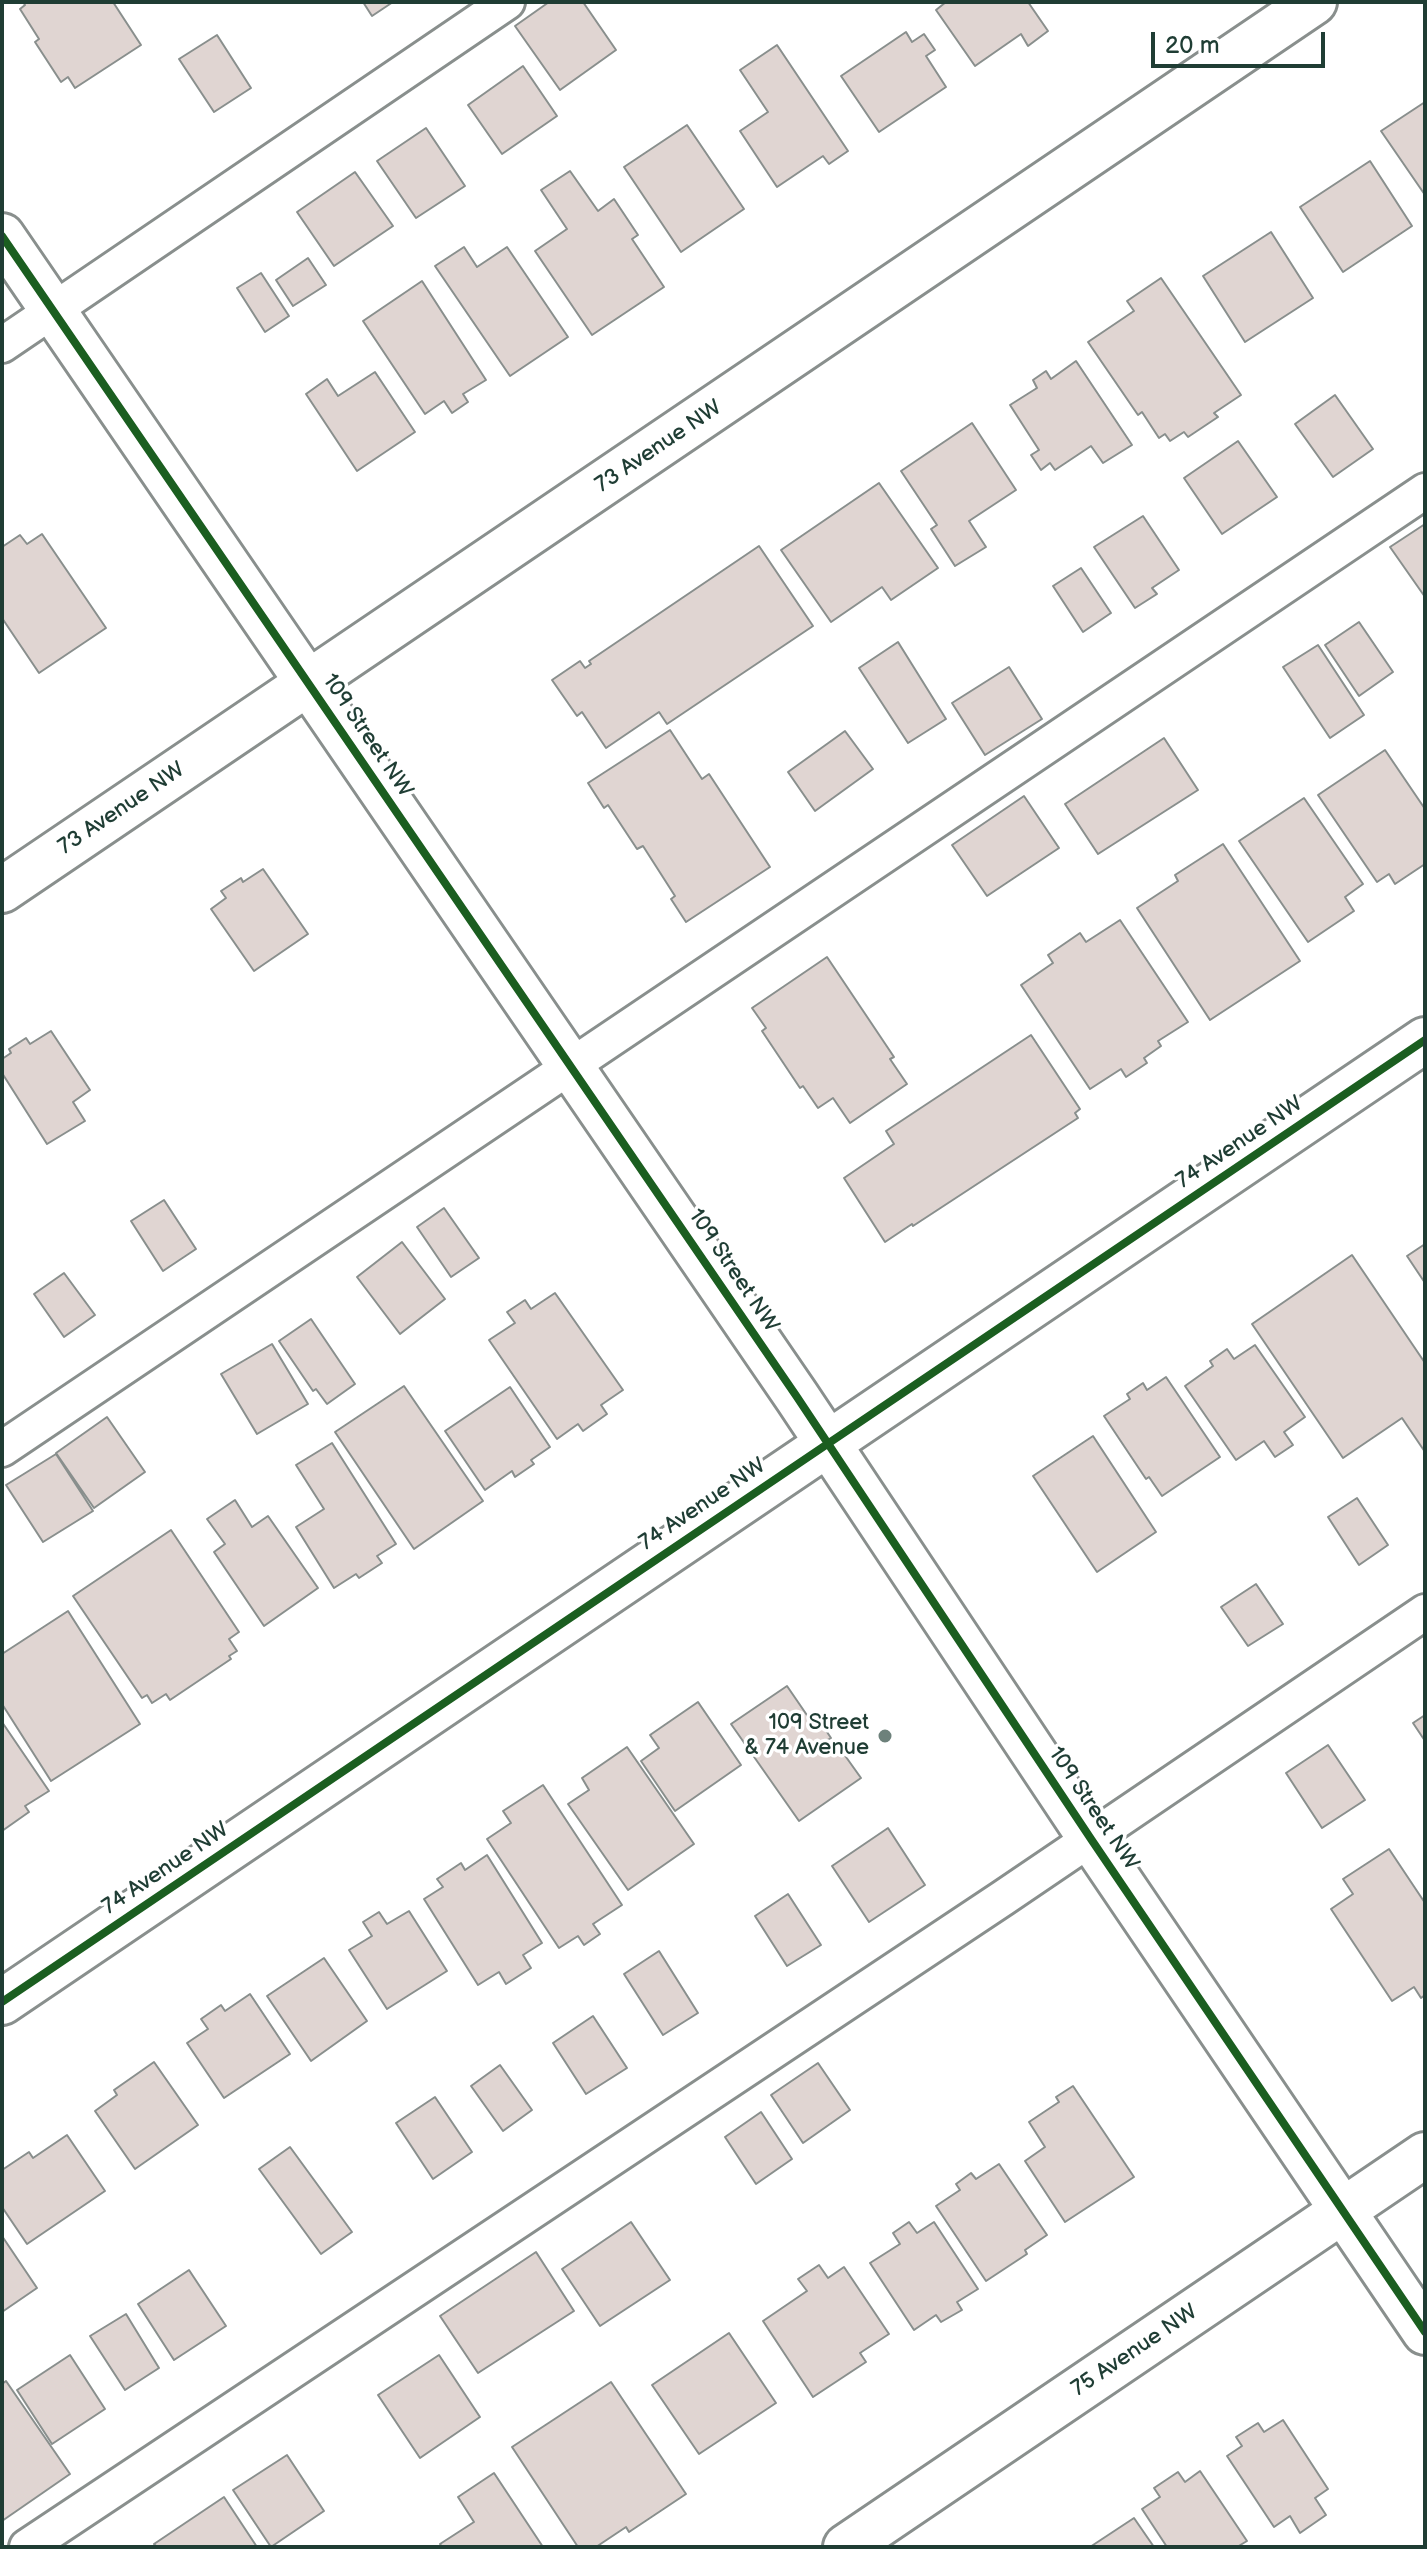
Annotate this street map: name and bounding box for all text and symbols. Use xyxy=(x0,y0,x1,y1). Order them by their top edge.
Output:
scale bar xyxy=(1155,16,1329,66)
text: 20 m xyxy=(1165,31,1220,60)
street label: 73 Avenue NW xyxy=(591,395,727,499)
street label: 109 Street NW xyxy=(316,669,418,803)
street label: 73 Avenue NW xyxy=(54,757,190,861)
street label: 74 Avenue NW xyxy=(1172,1091,1308,1195)
street label: 109 Street NW xyxy=(682,1204,784,1338)
street label: 74 Avenue NW xyxy=(635,1453,771,1557)
place label: 109 Street & 74 Avenue xyxy=(744,1710,869,1762)
marker: 109 Street & 74 Avenue xyxy=(876,1727,894,1745)
street label: 109 Street NW xyxy=(1042,1742,1144,1876)
street label: 74 Avenue NW xyxy=(98,1817,234,1921)
street label: 75 Avenue NW xyxy=(1067,2299,1203,2403)

